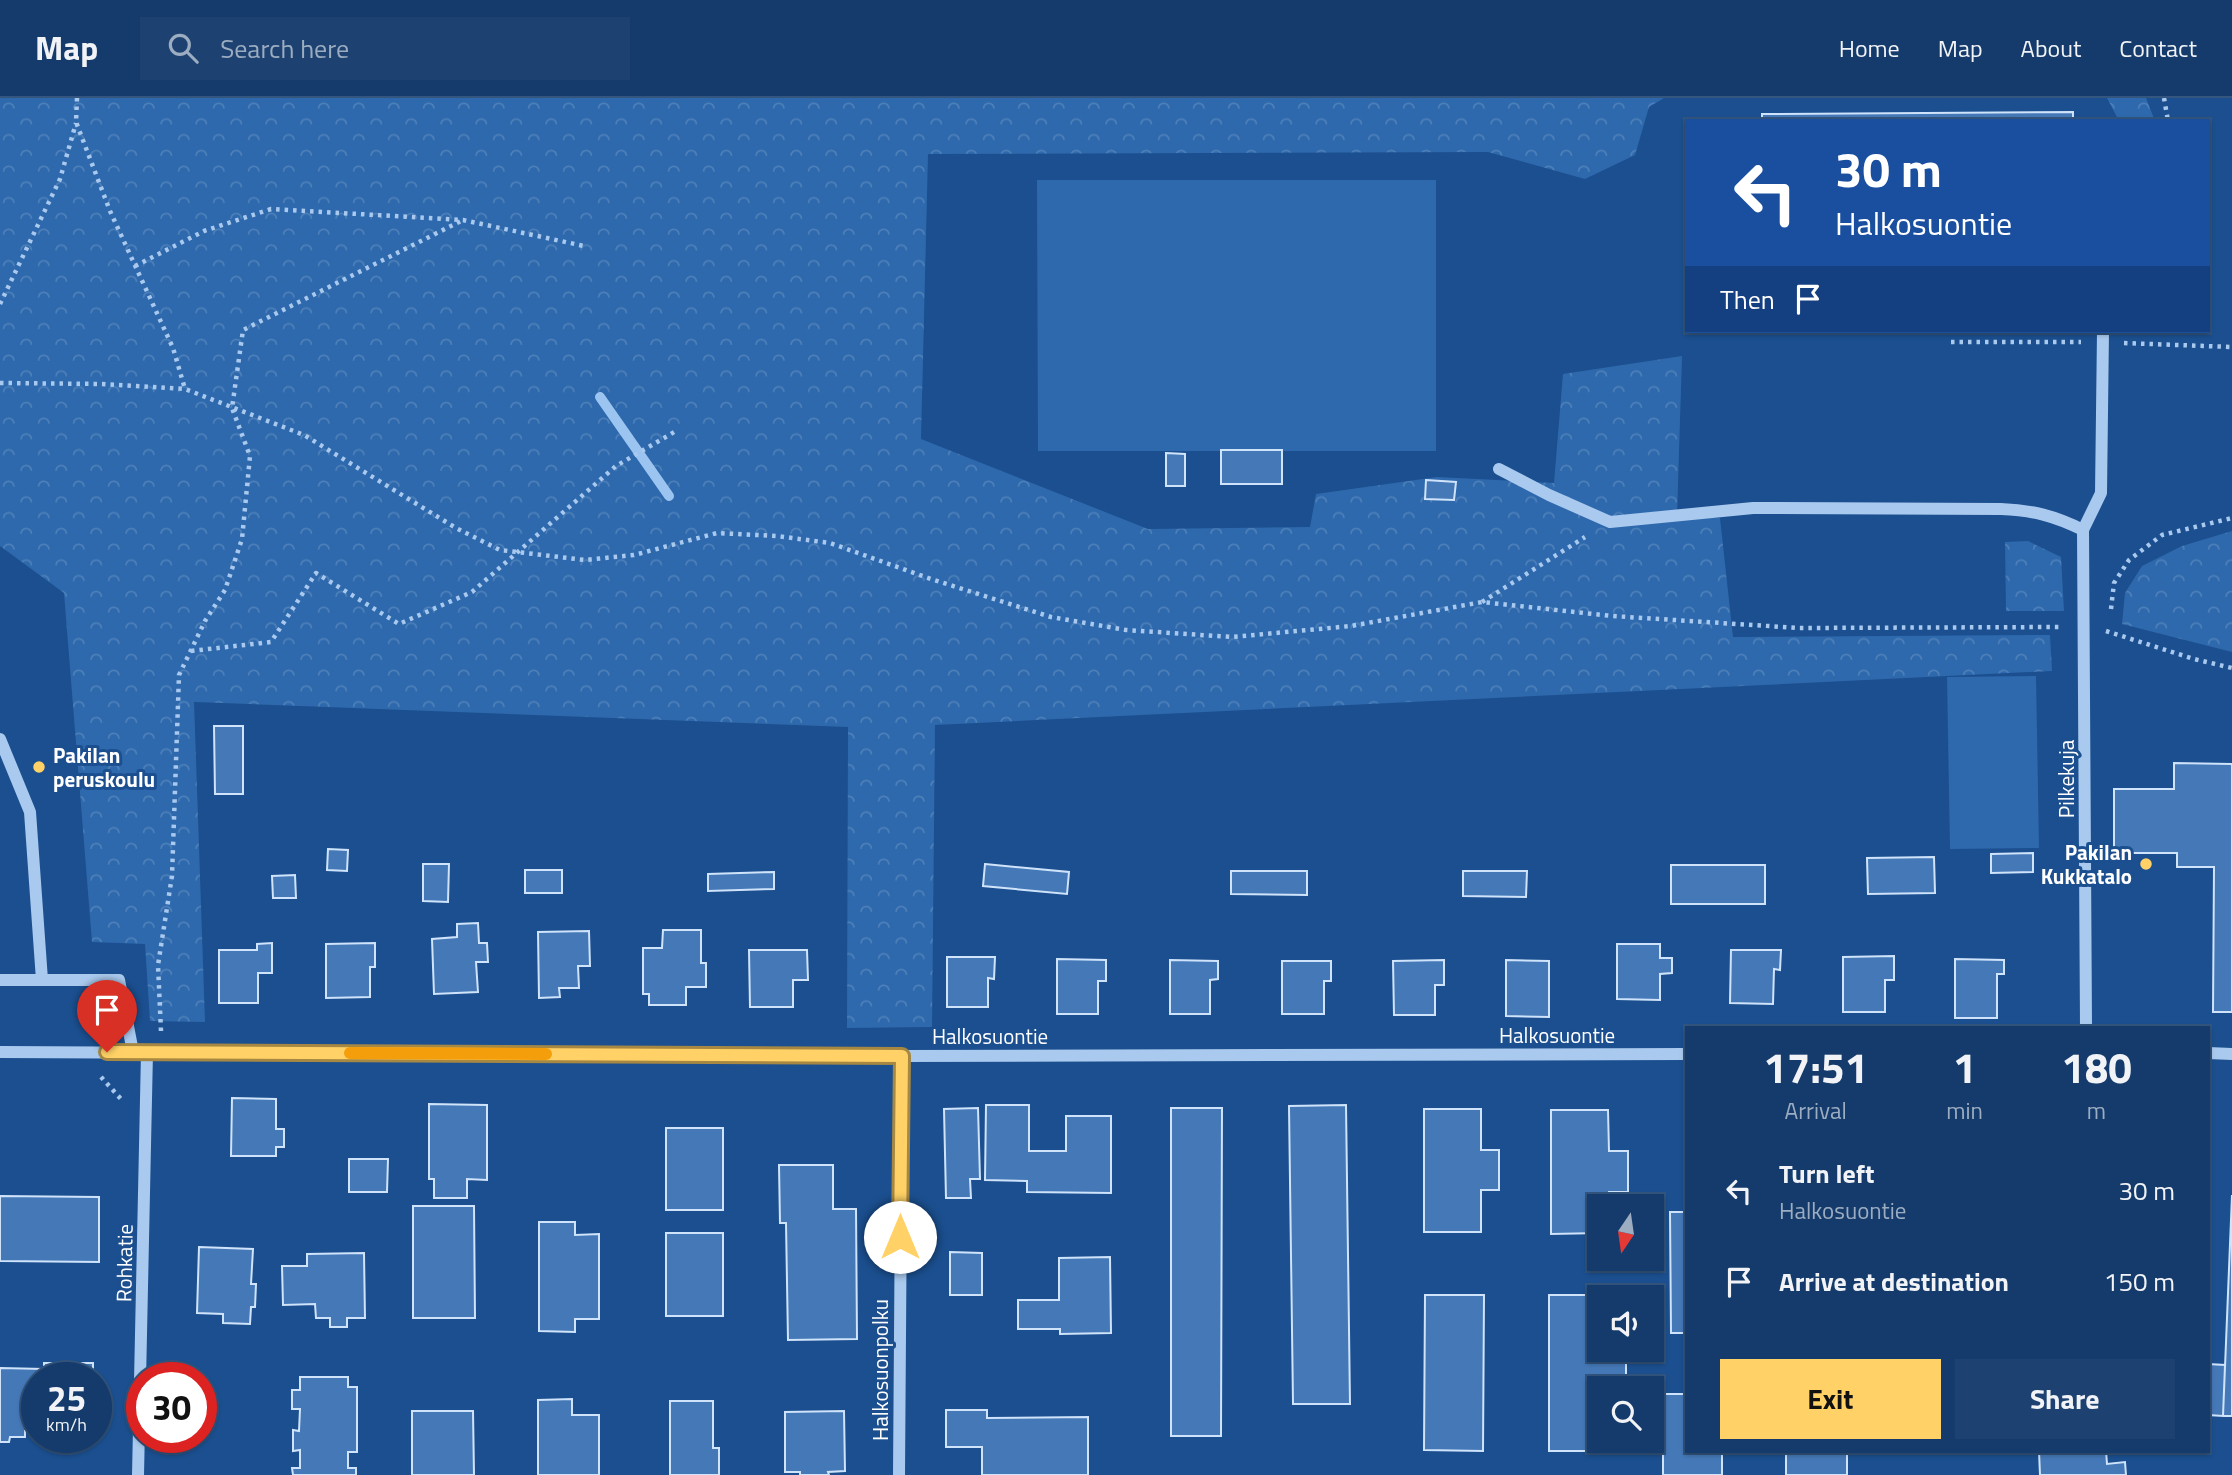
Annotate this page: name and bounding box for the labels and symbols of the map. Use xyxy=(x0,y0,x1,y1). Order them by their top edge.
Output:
place label: Pakilan peruskoulu xyxy=(53,739,155,795)
street label: Pilkekuja xyxy=(2050,739,2082,818)
marker: Pakilan peruskoulu xyxy=(31,759,47,775)
place label: Pakilan Kukkatalo xyxy=(2041,836,2132,892)
marker: Pakilan Kukkatalo xyxy=(2138,856,2154,872)
pin xyxy=(77,980,137,1052)
street label: Halkosuontie xyxy=(1499,1019,1615,1051)
street label: Halkosuontie xyxy=(932,1020,1048,1052)
north arrow xyxy=(1587,1194,1664,1270)
position arrow xyxy=(863,1200,937,1274)
street label: Rohkatie xyxy=(107,1224,141,1302)
street label: Halkosuonpolku xyxy=(864,1299,896,1441)
speed limit sign: 30 xyxy=(126,1362,217,1453)

